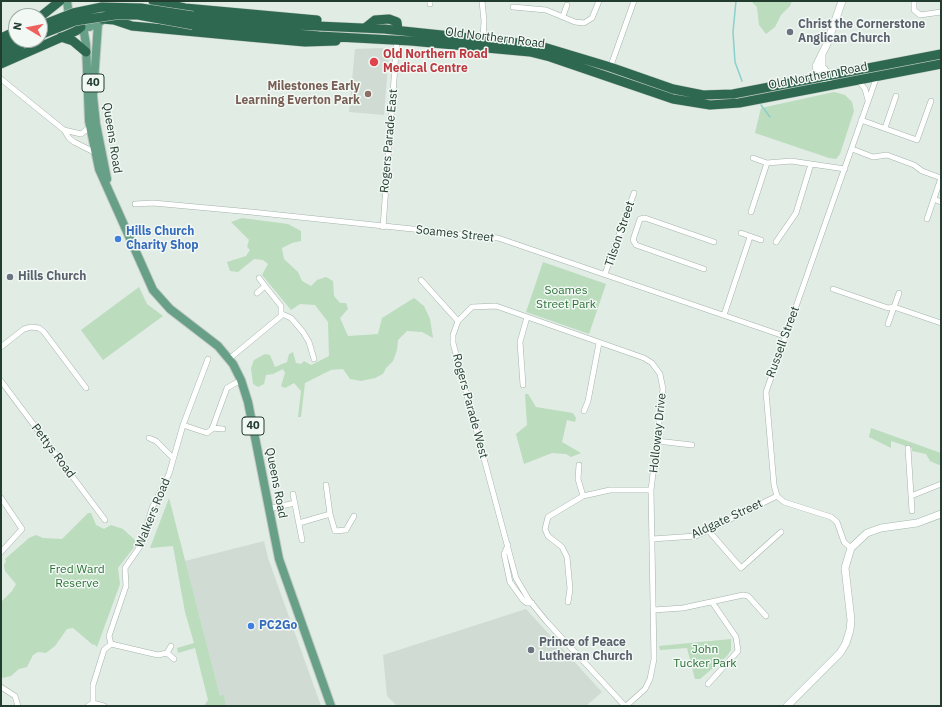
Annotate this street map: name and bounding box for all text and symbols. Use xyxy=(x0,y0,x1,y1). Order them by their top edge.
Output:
north arrow xyxy=(8,8,48,48)
place label: Christ the Cornerstone Anglican Church xyxy=(798,18,925,46)
text: N xyxy=(10,21,25,31)
street label: Old Northern Road xyxy=(444,25,546,51)
marker: Christ the Cornerstone Anglican Church xyxy=(785,27,795,37)
place label: Old Northern Road Medical Centre xyxy=(383,48,488,76)
marker: Old Northern Road Medical Centre xyxy=(368,56,380,68)
street label: Old Northern Road xyxy=(767,59,869,93)
road number: 40 xyxy=(82,74,104,92)
place label: Milestones Early Learning Everton Park xyxy=(235,80,360,108)
street label: Rogers Parade East xyxy=(377,88,401,194)
marker: Milestones Early Learning Everton Park xyxy=(363,89,373,99)
street label: Queens Road xyxy=(99,102,125,174)
street label: Tilson Street xyxy=(602,199,638,269)
street label: Soames Street xyxy=(415,223,495,245)
place label: Hills Church Charity Shop xyxy=(126,225,199,253)
marker: Hills Church Charity Shop xyxy=(113,234,123,244)
place label: Hills Church xyxy=(18,270,86,284)
marker: Hills Church xyxy=(5,272,15,282)
park label: Soames Street Park xyxy=(536,284,596,312)
street label: Russell Street xyxy=(763,304,803,380)
street label: Rogers Parade West xyxy=(449,352,491,460)
street label: Holloway Drive xyxy=(647,392,669,474)
road number: 40 xyxy=(242,417,264,435)
street label: Pettys Road xyxy=(28,421,78,481)
street label: Queens Road xyxy=(262,446,290,520)
street label: Walkers Road xyxy=(133,476,173,550)
street label: Aldgate Street xyxy=(689,496,765,542)
park label: Fred Ward Reserve xyxy=(49,563,105,591)
place label: PC2Go xyxy=(259,619,297,633)
marker: PC2Go xyxy=(246,621,256,631)
place label: Prince of Peace Lutheran Church xyxy=(539,636,633,664)
park label: John Tucker Park xyxy=(673,643,737,671)
marker: Prince of Peace Lutheran Church xyxy=(526,645,536,655)

